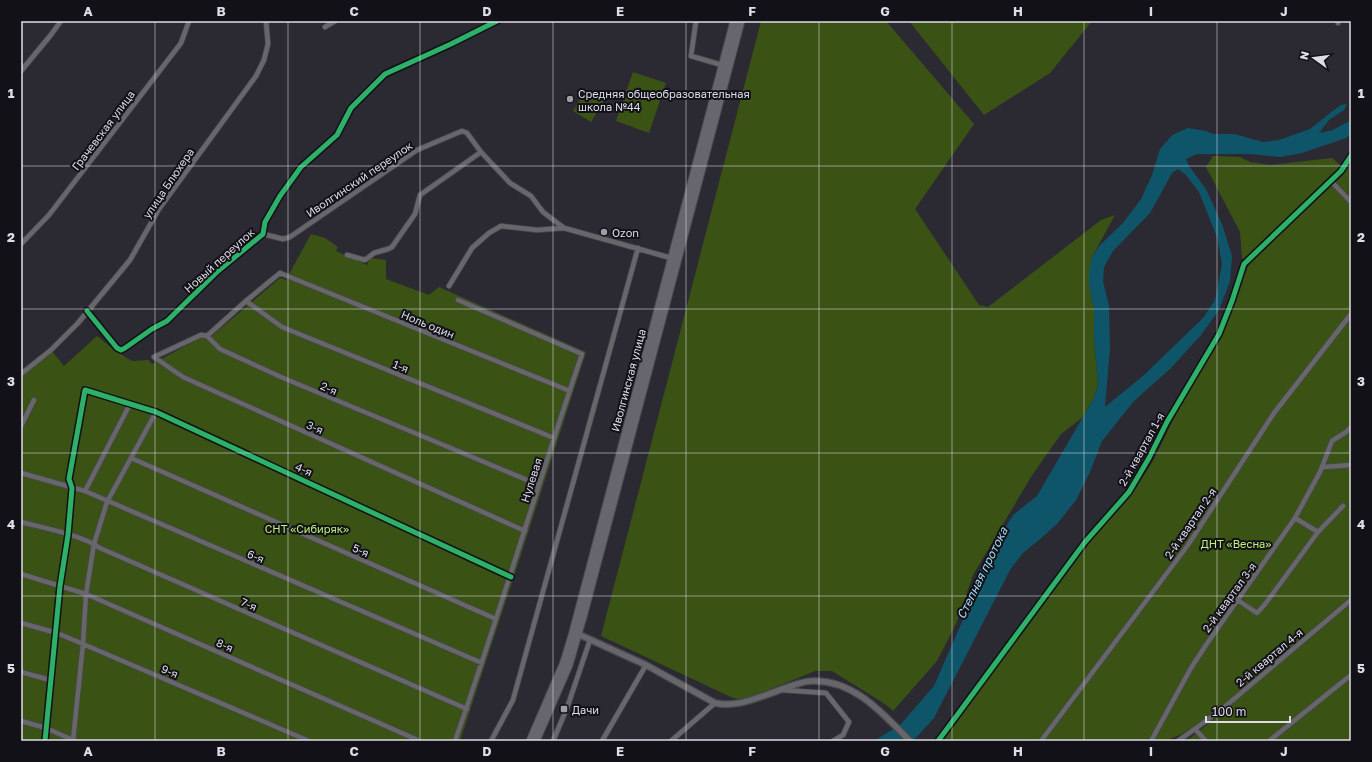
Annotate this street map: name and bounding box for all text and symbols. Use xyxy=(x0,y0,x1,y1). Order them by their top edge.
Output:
text: A xyxy=(83,3,93,19)
text: B xyxy=(216,3,226,19)
text: C xyxy=(349,3,359,19)
text: D xyxy=(482,3,492,19)
text: E xyxy=(616,3,624,19)
text: F xyxy=(748,3,756,19)
text: G xyxy=(880,3,890,19)
text: H xyxy=(1013,3,1023,19)
text: I xyxy=(1149,3,1153,19)
text: J xyxy=(1280,3,1288,19)
north arrow xyxy=(1294,38,1334,78)
text: N xyxy=(1296,50,1311,61)
text: 1 xyxy=(8,85,15,101)
text: 1 xyxy=(1358,85,1365,101)
place label: Средняя общеобразовательная школа №44 xyxy=(578,87,750,113)
street label: Грачевская улица xyxy=(69,88,137,172)
marker: Средняя общеобразовательная школа №44 xyxy=(565,94,575,104)
street label: Иволгинский переулок xyxy=(303,138,415,220)
street label: улица Блюхера xyxy=(140,145,196,221)
street label: Новый переулок xyxy=(181,225,257,295)
place label: Ozon xyxy=(612,226,639,239)
marker: Ozon xyxy=(599,227,609,237)
text: 2 xyxy=(7,229,15,245)
text: 2 xyxy=(1357,229,1365,245)
street label: Ноль один xyxy=(399,307,457,341)
street label: Иволгинская улица xyxy=(608,327,648,433)
street label: 1-я xyxy=(391,357,411,375)
text: 3 xyxy=(7,373,15,389)
text: 3 xyxy=(1357,373,1365,389)
street label: 2-я xyxy=(319,379,339,397)
street label: 2-й квартал 1-я xyxy=(1115,410,1167,488)
street label: 3-я xyxy=(305,418,325,436)
street label: Нулевая xyxy=(518,456,544,504)
street label: 4-я xyxy=(293,459,315,479)
street label: 2-й квартал 2-я xyxy=(1161,485,1219,561)
text: 4 xyxy=(7,516,15,532)
text: 4 xyxy=(1357,516,1365,532)
park label: СНТ «Сибиряк» xyxy=(265,522,349,535)
water label: Степная протока xyxy=(953,524,1011,621)
park label: ДНТ «Весна» xyxy=(1201,537,1271,550)
street label: 5-я xyxy=(351,541,371,559)
street label: 6-я xyxy=(246,547,266,565)
street label: 2-й квартал 3-я xyxy=(1199,560,1259,634)
street label: 7-я xyxy=(239,595,259,613)
street label: 2-й квартал 4-я xyxy=(1233,625,1305,689)
street label: 8-я xyxy=(215,636,235,654)
text: 5 xyxy=(7,660,15,676)
text: 5 xyxy=(1357,660,1365,676)
street label: 9-я xyxy=(160,662,180,680)
scale bar xyxy=(1206,698,1290,724)
place label: Дачи xyxy=(572,703,599,716)
marker: Дачи xyxy=(559,704,569,714)
text: 100 m xyxy=(1212,704,1246,719)
text: A xyxy=(83,743,93,759)
text: B xyxy=(216,743,226,759)
text: C xyxy=(349,743,359,759)
text: D xyxy=(482,743,492,759)
text: E xyxy=(616,743,624,759)
text: F xyxy=(748,743,756,759)
text: G xyxy=(880,743,890,759)
text: H xyxy=(1013,743,1023,759)
text: I xyxy=(1149,743,1153,759)
text: J xyxy=(1280,743,1288,759)

